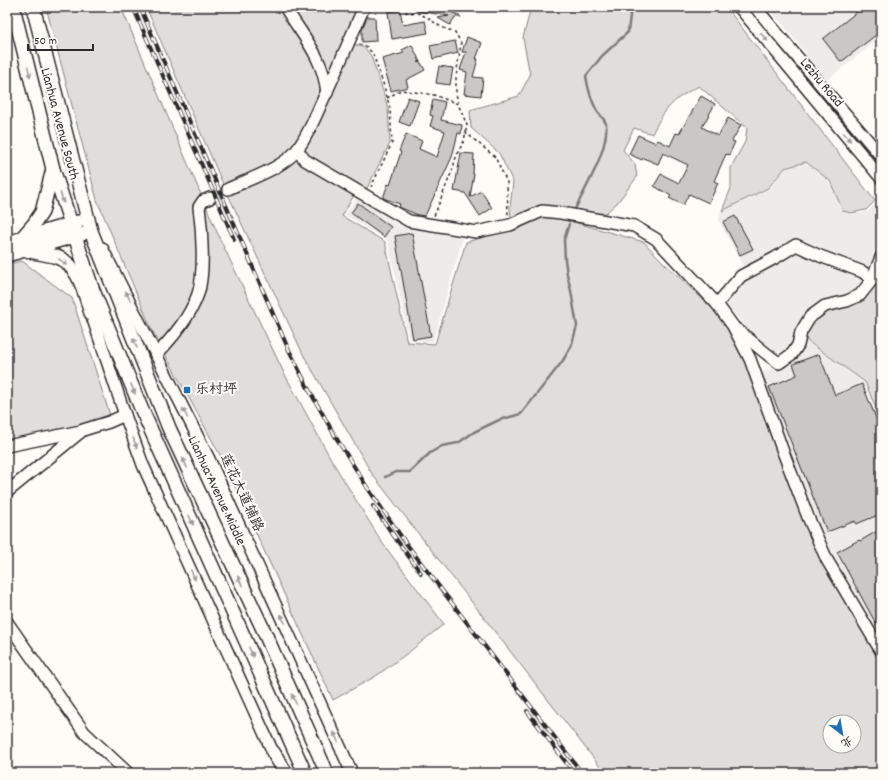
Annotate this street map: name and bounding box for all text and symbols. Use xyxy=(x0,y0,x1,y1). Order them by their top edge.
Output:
scale bar xyxy=(28,26,93,52)
one-way arrow xyxy=(759,32,768,42)
text: 50 m xyxy=(34,33,57,50)
street label: Lezhu Road xyxy=(794,54,848,112)
one-way arrow xyxy=(26,66,32,78)
street label: Lianhua Avenue South xyxy=(34,66,84,182)
one-way arrow xyxy=(842,132,851,142)
one-way arrow xyxy=(60,192,66,204)
one-way arrow xyxy=(58,258,68,266)
one-way arrow xyxy=(125,290,131,302)
one-way arrow xyxy=(132,336,138,348)
place label: 乐村坪 xyxy=(195,380,238,400)
one-way arrow xyxy=(130,383,136,395)
marker: 乐村坪 xyxy=(182,385,192,395)
one-way arrow xyxy=(182,407,189,418)
street label: Lianhua Avenue Middle xyxy=(182,433,250,549)
one-way arrow xyxy=(132,437,138,449)
street label: 莲花大道辅路 xyxy=(214,451,268,535)
one-way arrow xyxy=(182,457,188,468)
one-way arrow xyxy=(188,515,194,526)
one-way arrow xyxy=(190,569,196,580)
one-way arrow xyxy=(237,575,243,586)
one-way arrow xyxy=(279,612,285,624)
one-way arrow xyxy=(248,646,254,658)
one-way arrow xyxy=(290,693,297,705)
north arrow xyxy=(822,714,862,754)
text: 北 xyxy=(837,731,855,751)
one-way arrow xyxy=(333,732,339,743)

